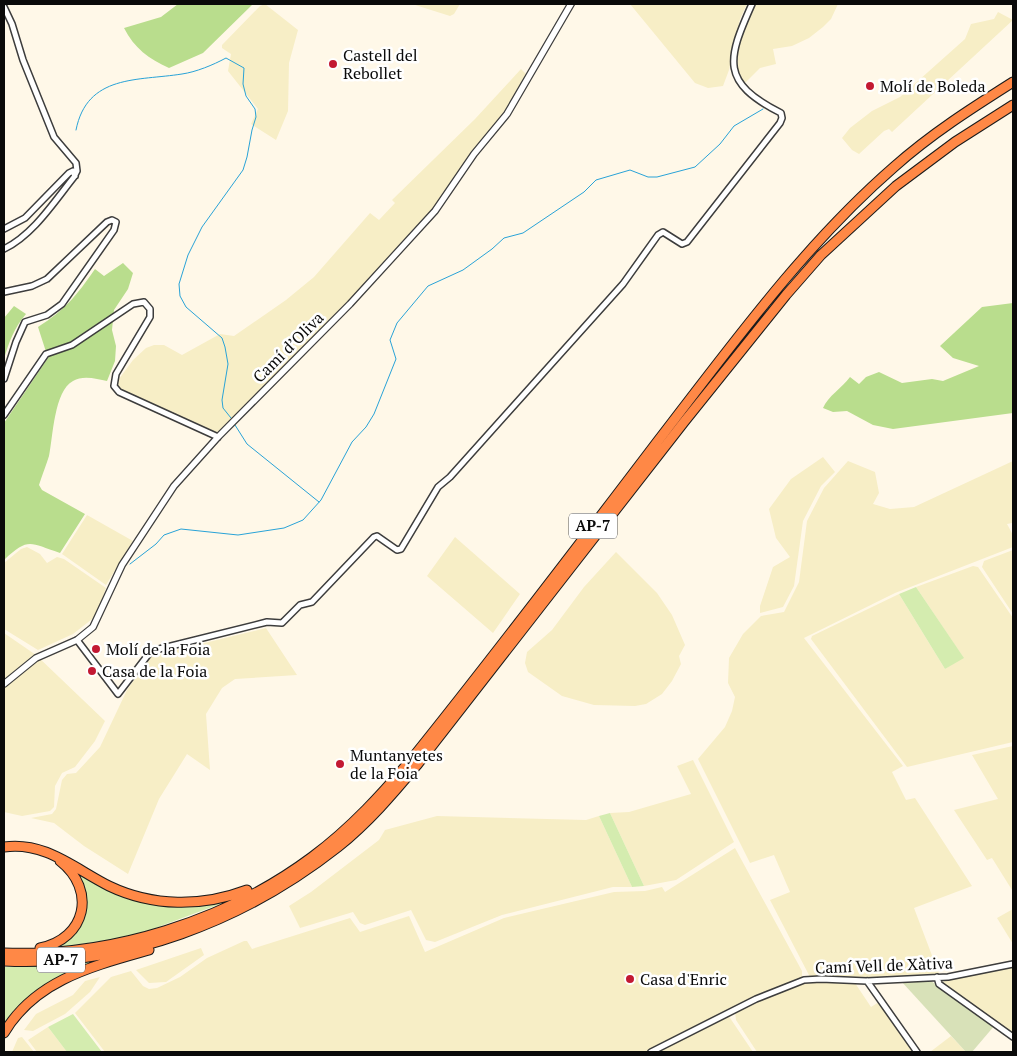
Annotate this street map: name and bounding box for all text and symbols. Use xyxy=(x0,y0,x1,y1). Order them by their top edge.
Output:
place label: Castell del Rebollet xyxy=(343,44,418,84)
marker: Castell del Rebollet xyxy=(327,58,339,70)
place label: Molí de Boleda xyxy=(880,75,986,97)
marker: Molí de Boleda xyxy=(864,80,876,92)
street label: Camí d’Oliva xyxy=(248,307,328,387)
road number: AP-7 xyxy=(569,514,617,538)
place label: Molí de la Foia xyxy=(106,638,210,660)
marker: Molí de la Foia xyxy=(90,643,102,655)
place label: Casa de la Foia xyxy=(102,660,207,682)
marker: Casa de la Foia xyxy=(86,665,98,677)
place label: Muntanyetes de la Foia xyxy=(350,744,443,784)
marker: Muntanyetes de la Foia xyxy=(334,758,346,770)
road number: AP-7 xyxy=(37,948,85,972)
street label: Camí Vell de Xàtiva xyxy=(815,952,953,978)
place label: Casa d'Enric xyxy=(640,968,727,990)
marker: Casa d'Enric xyxy=(624,973,636,985)

